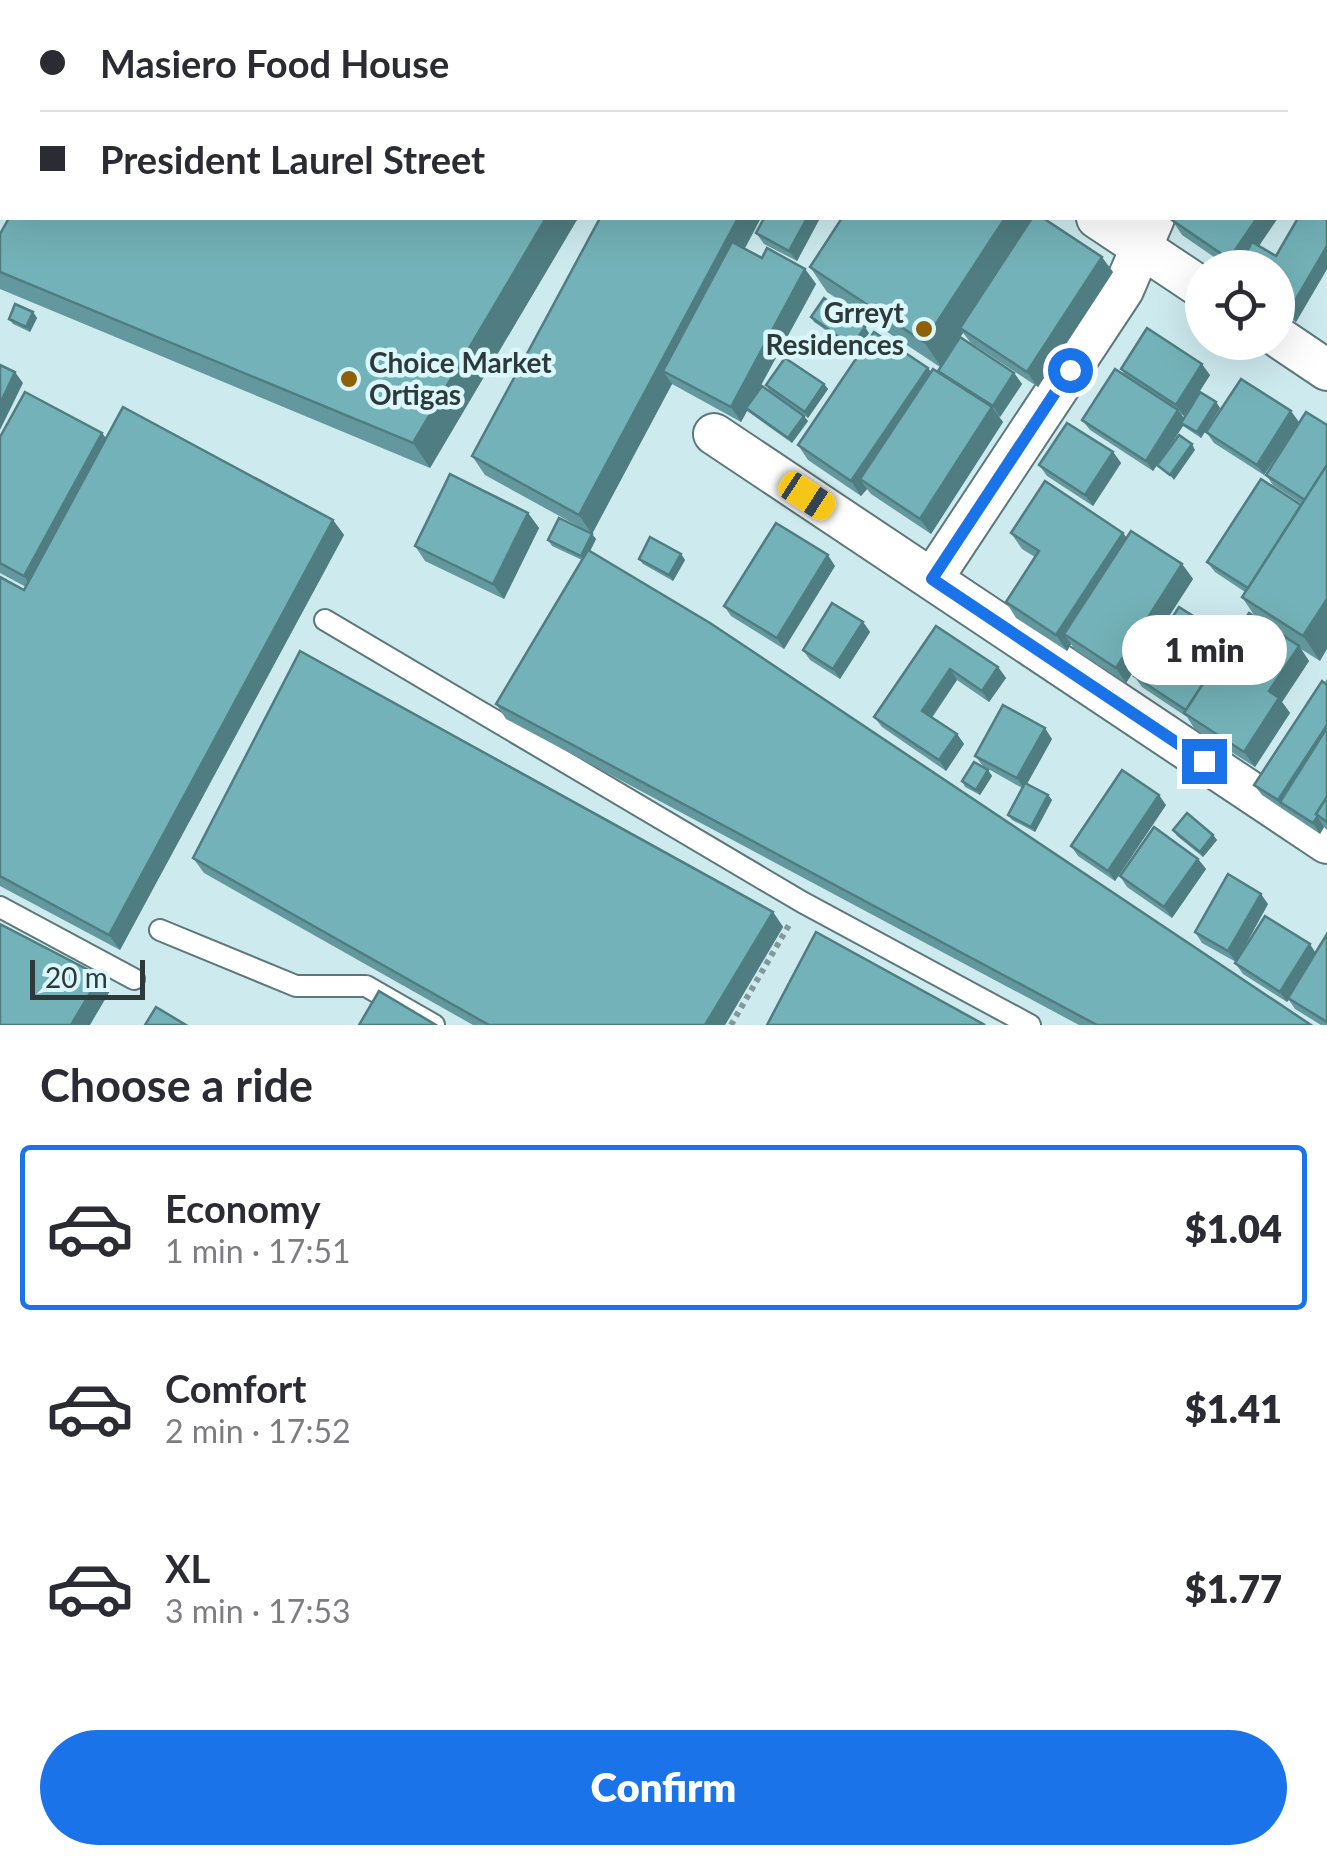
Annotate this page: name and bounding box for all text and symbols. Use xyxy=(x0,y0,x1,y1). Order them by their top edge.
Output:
text: Masiero Food House xyxy=(100,40,449,86)
text: President Laurel Street xyxy=(100,136,485,182)
map controls xyxy=(1185,250,1295,360)
button: locate xyxy=(1185,250,1295,360)
place label: Grreyt Residences xyxy=(765,295,905,361)
marker: Grreyt Residences xyxy=(913,318,935,340)
place label: Choice Market Ortigas xyxy=(369,345,552,411)
route start xyxy=(1048,348,1093,393)
marker: Choice Market Ortigas xyxy=(338,368,360,390)
car xyxy=(774,467,840,525)
callout: 1 min xyxy=(1122,616,1286,686)
text: 1 min xyxy=(1165,630,1244,669)
route end xyxy=(1182,739,1227,784)
scale bar xyxy=(30,955,145,1000)
text: 20 m xyxy=(45,960,108,994)
text: Choose a ride xyxy=(40,1058,313,1112)
icon: car xyxy=(45,1183,135,1273)
text: Economy xyxy=(165,1185,320,1231)
text: $1.04 xyxy=(1185,1205,1282,1251)
text: 1 min · 17:51 xyxy=(165,1231,351,1270)
icon: car xyxy=(45,1363,135,1453)
text: Comfort xyxy=(165,1365,306,1411)
text: $1.41 xyxy=(1185,1385,1282,1431)
text: 2 min · 17:52 xyxy=(165,1411,351,1450)
icon: car xyxy=(45,1543,135,1633)
text: XL xyxy=(165,1545,210,1591)
text: $1.77 xyxy=(1185,1565,1282,1611)
text: 3 min · 17:53 xyxy=(165,1591,351,1630)
button: Confirm xyxy=(40,1730,1287,1845)

